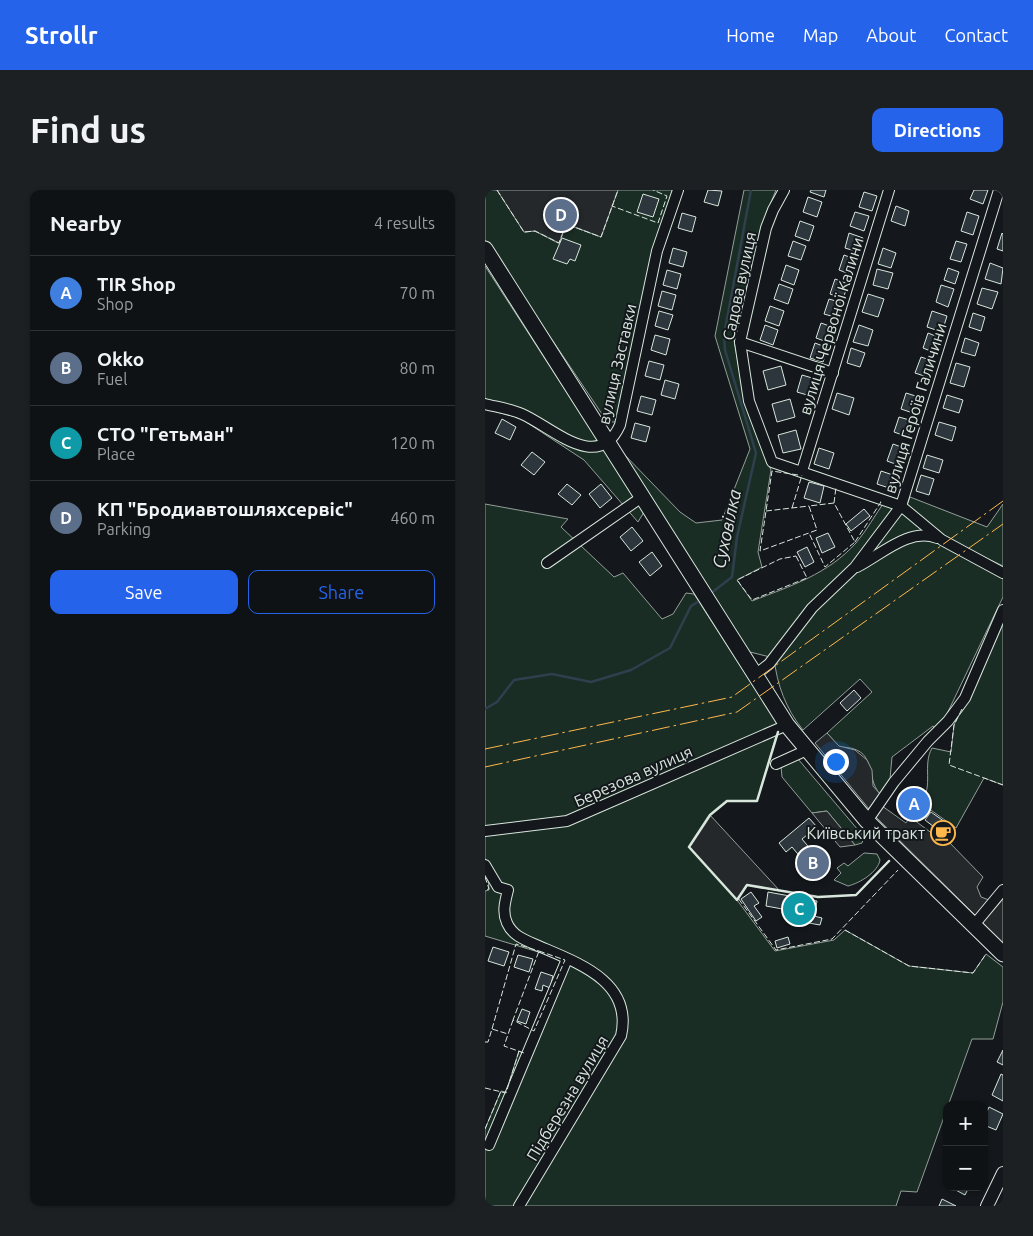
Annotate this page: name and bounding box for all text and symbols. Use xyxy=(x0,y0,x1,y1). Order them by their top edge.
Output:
text: Strollr xyxy=(25,22,98,49)
text: Home xyxy=(726,25,775,45)
text: Map xyxy=(803,25,838,45)
text: About xyxy=(866,25,916,45)
text: Contact xyxy=(944,25,1008,45)
button: Directions xyxy=(872,108,1003,152)
text: Find us xyxy=(30,110,146,150)
pin: D xyxy=(545,196,577,234)
text: Nearby xyxy=(50,211,121,235)
text: 4 results xyxy=(374,214,435,232)
street label: Садова вулиця xyxy=(719,230,759,342)
street label: вулиця Червоної Калини xyxy=(795,235,867,417)
text: TIR Shop xyxy=(97,273,176,295)
text: A xyxy=(60,284,72,302)
text: 70 m xyxy=(399,284,435,302)
text: Shop xyxy=(97,295,133,313)
street label: вулиця Заставки xyxy=(594,302,640,426)
street label: вулиця Героїв Галичини xyxy=(880,321,950,495)
text: Okko xyxy=(97,348,144,370)
text: B xyxy=(61,359,71,377)
text: 80 m xyxy=(399,359,435,377)
text: Fuel xyxy=(97,370,127,388)
text: СТО "Гетьман" xyxy=(97,423,233,445)
text: C xyxy=(61,434,71,452)
text: 120 m xyxy=(390,434,435,452)
text: Place xyxy=(97,445,135,463)
water label: Суховілка xyxy=(708,487,744,570)
text: КП "Бродиавтошляхсервіс" xyxy=(97,498,353,520)
text: D xyxy=(60,509,72,527)
text: 460 m xyxy=(390,509,435,527)
text: Parking xyxy=(97,520,151,538)
button: Save xyxy=(50,570,238,614)
button: Share xyxy=(248,570,435,614)
street label: Березова вулиця xyxy=(571,742,695,810)
your location xyxy=(823,749,849,775)
pin: A xyxy=(898,785,930,823)
cafe icon: Київський тракт xyxy=(930,820,956,846)
place label: Київський тракт xyxy=(806,824,925,842)
pin: B xyxy=(797,844,829,882)
pin: C xyxy=(783,890,815,928)
street label: Підберезна вулиця xyxy=(523,1032,611,1164)
map controls xyxy=(943,1101,988,1191)
button: + xyxy=(943,1101,988,1146)
button: − xyxy=(943,1146,988,1191)

